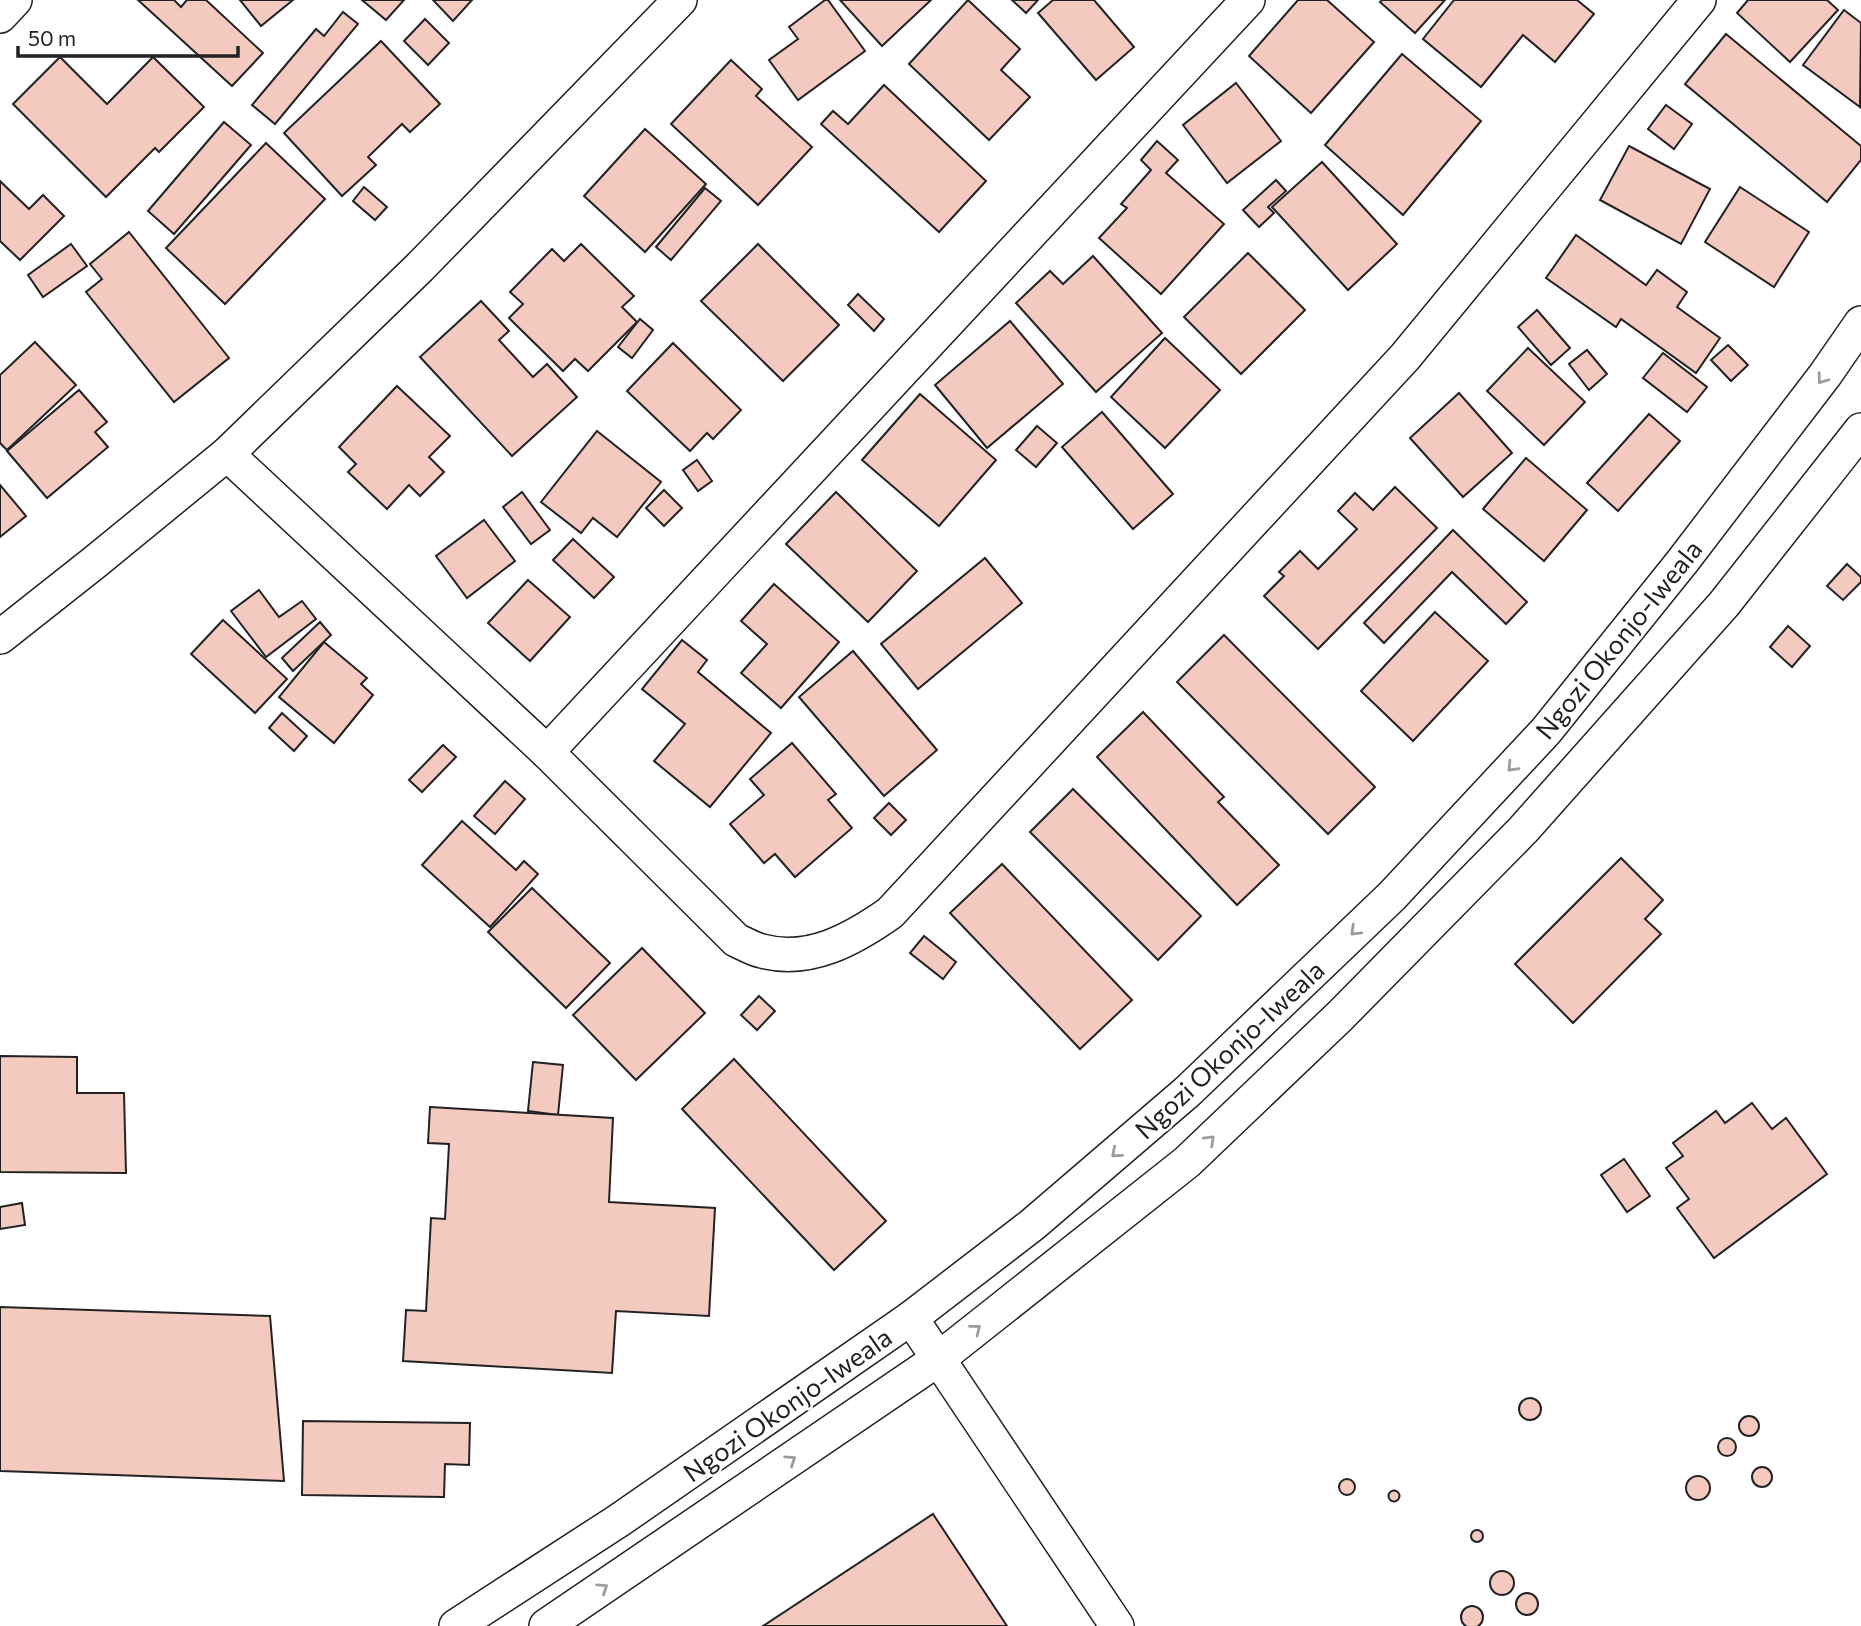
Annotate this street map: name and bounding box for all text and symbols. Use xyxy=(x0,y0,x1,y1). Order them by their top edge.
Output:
scale bar xyxy=(18,14,238,58)
text: 50 m xyxy=(28,25,76,50)
one-way arrow xyxy=(1818,371,1831,384)
street label: Ngozi Okonjo-Iweala xyxy=(1528,533,1708,745)
one-way arrow xyxy=(1508,759,1521,772)
one-way arrow xyxy=(1350,923,1363,936)
street label: Ngozi Okonjo-Iweala xyxy=(1128,953,1330,1145)
one-way arrow xyxy=(1202,1135,1215,1148)
one-way arrow xyxy=(1112,1145,1125,1157)
street label: Ngozi Okonjo-Iweala xyxy=(677,1320,897,1488)
one-way arrow xyxy=(969,1324,981,1337)
one-way arrow xyxy=(783,1455,796,1468)
one-way arrow xyxy=(595,1583,608,1596)

